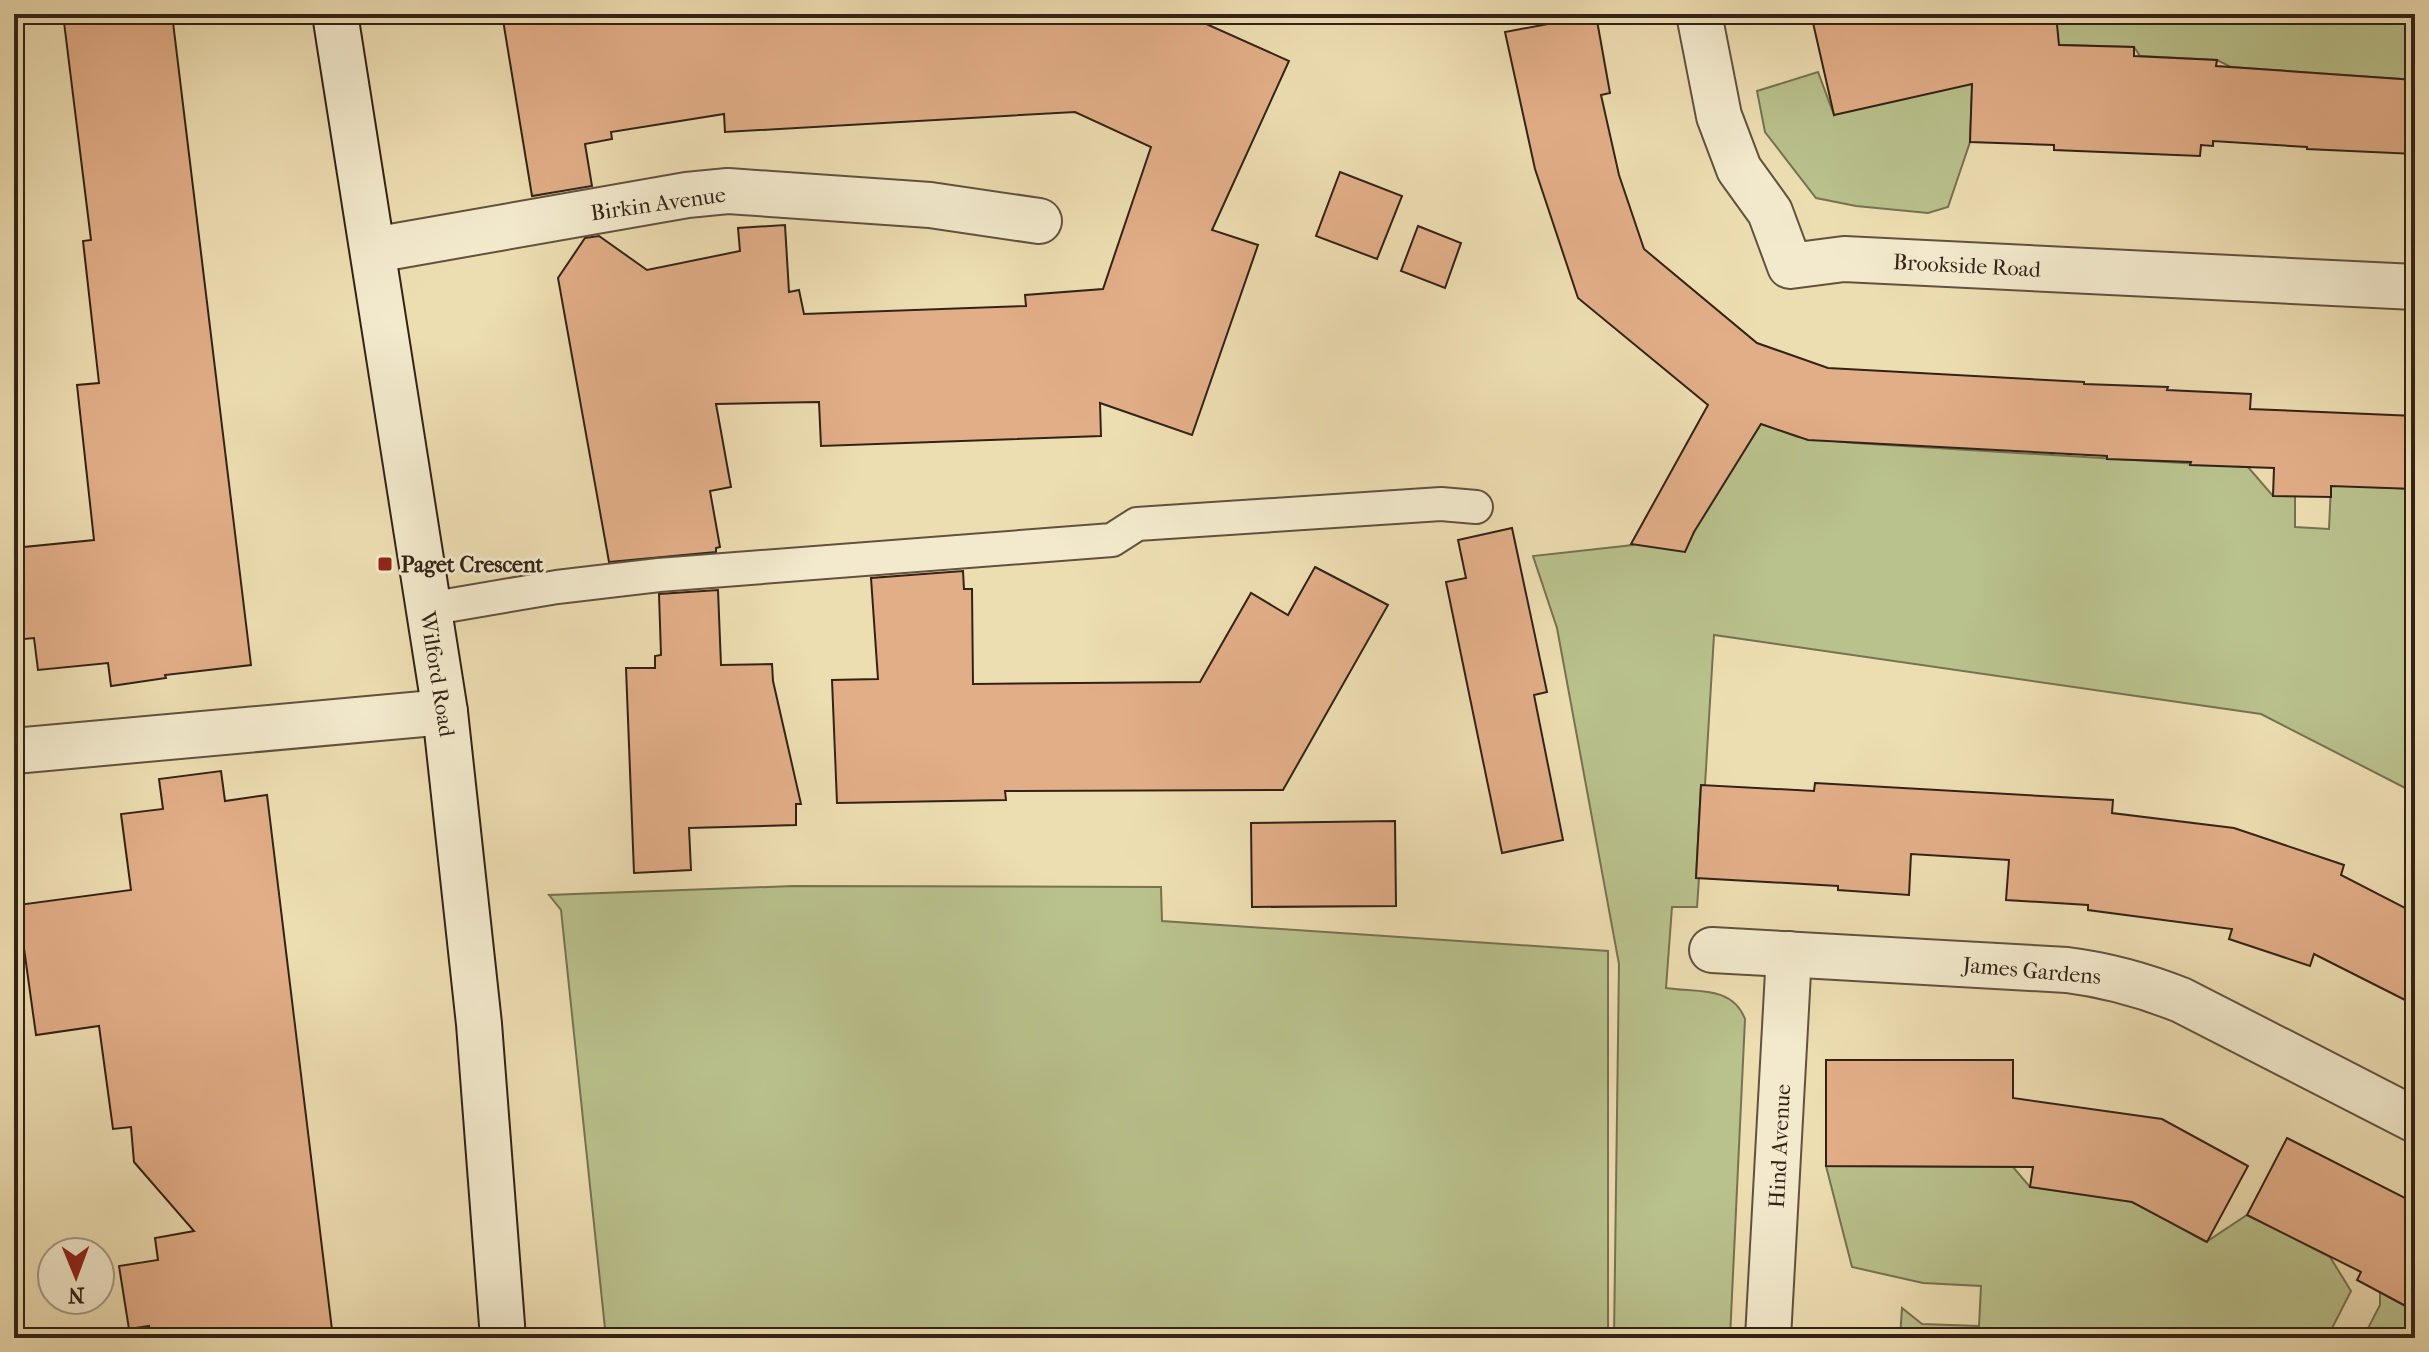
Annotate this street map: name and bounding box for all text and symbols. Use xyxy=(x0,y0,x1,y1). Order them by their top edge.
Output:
street label: Birkin Avenue xyxy=(589,182,728,226)
street label: Brookside Road xyxy=(1892,249,2043,283)
place label: Paget Crescent xyxy=(401,552,545,578)
marker: Paget Crescent xyxy=(376,555,394,573)
street label: Wilford Road xyxy=(414,609,460,740)
street label: James Gardens xyxy=(1960,952,2102,990)
street label: Hind Avenue xyxy=(1764,1083,1796,1209)
north arrow xyxy=(36,1236,116,1316)
text: N xyxy=(67,1282,85,1308)

